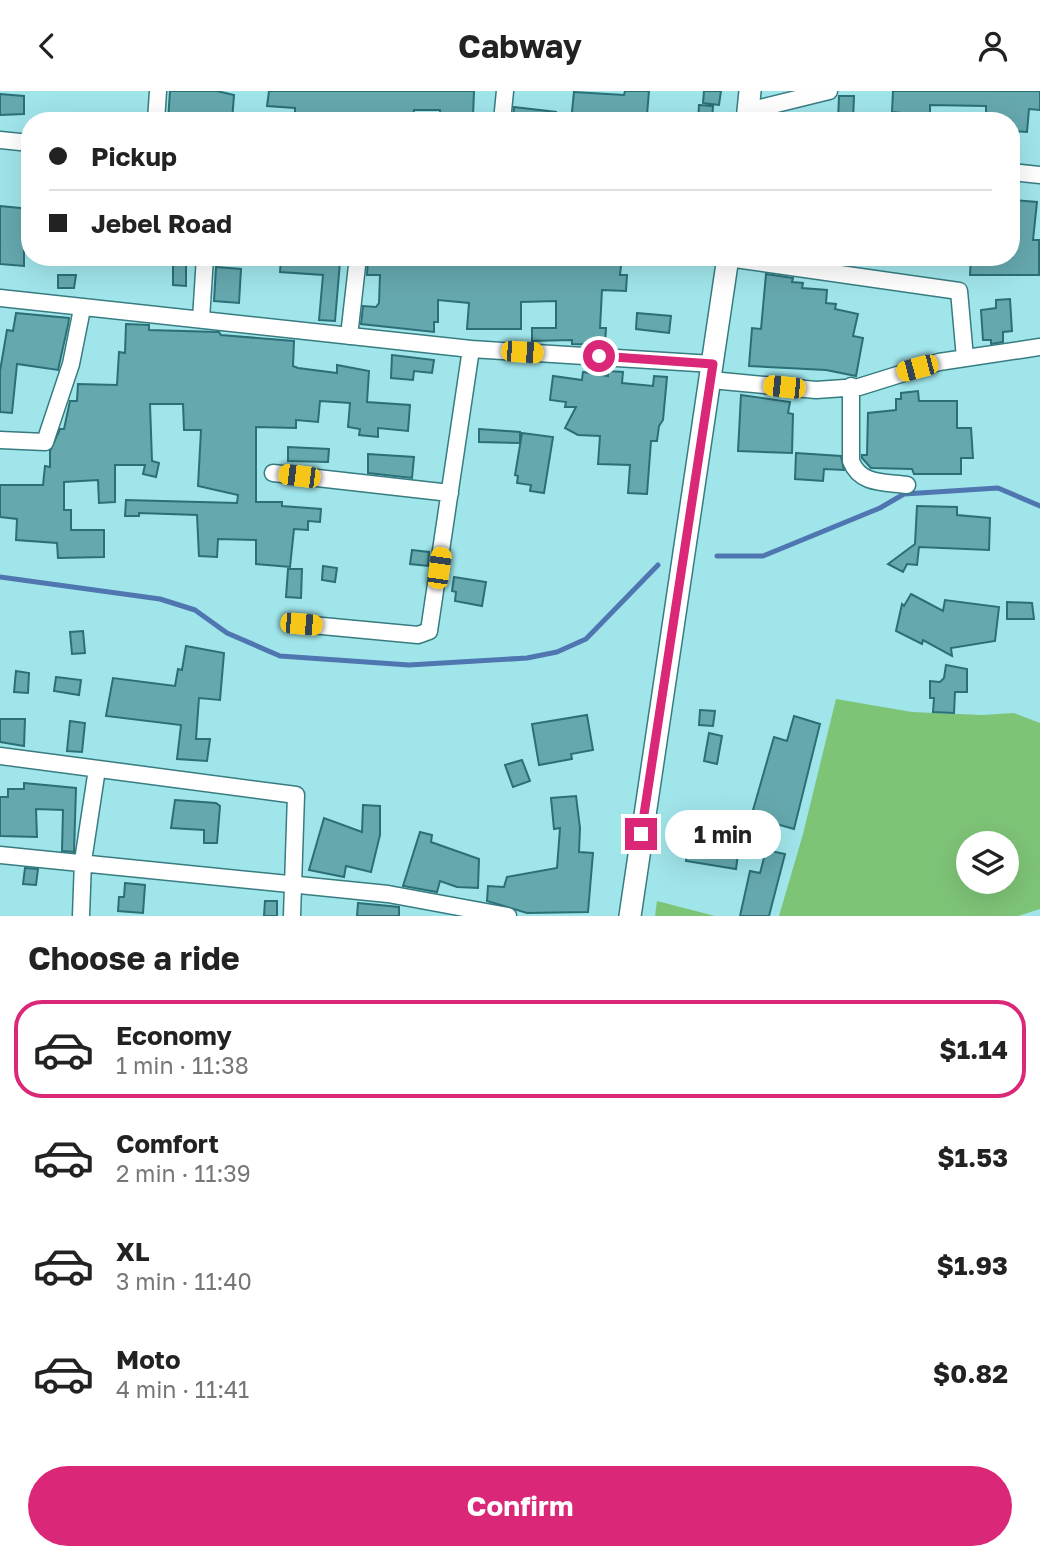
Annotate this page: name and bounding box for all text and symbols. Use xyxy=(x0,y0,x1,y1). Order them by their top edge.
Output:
icon: back xyxy=(28,27,66,65)
text: Cabway xyxy=(458,27,582,65)
icon: person xyxy=(974,27,1012,65)
text: Pickup xyxy=(91,141,177,172)
text: Jebel Road xyxy=(91,208,232,239)
car xyxy=(501,340,544,364)
route start xyxy=(583,340,615,372)
car xyxy=(894,352,941,384)
car xyxy=(763,374,806,400)
car xyxy=(277,463,322,489)
car xyxy=(426,546,453,590)
car xyxy=(280,612,323,636)
callout: 1 min xyxy=(666,809,781,859)
route end xyxy=(625,818,657,850)
text: 1 min xyxy=(694,820,752,848)
map controls xyxy=(956,831,1019,894)
button: layers xyxy=(956,831,1019,894)
text: Choose a ride xyxy=(28,939,240,977)
icon: car xyxy=(32,1018,95,1081)
text: Economy xyxy=(116,1020,232,1051)
text: $1.14 xyxy=(939,1034,1008,1065)
text: 1 min · 11:38 xyxy=(116,1051,249,1079)
icon: car xyxy=(32,1126,95,1189)
text: Comfort xyxy=(116,1128,219,1159)
text: $1.53 xyxy=(937,1142,1008,1173)
text: 2 min · 11:39 xyxy=(116,1159,251,1187)
icon: car xyxy=(32,1234,95,1297)
text: XL xyxy=(116,1236,150,1267)
text: $1.93 xyxy=(936,1250,1008,1281)
text: 3 min · 11:40 xyxy=(116,1267,252,1295)
icon: car xyxy=(32,1342,95,1405)
text: Moto xyxy=(116,1344,181,1375)
text: $0.82 xyxy=(933,1358,1008,1389)
text: 4 min · 11:41 xyxy=(116,1375,249,1403)
button: Confirm xyxy=(28,1466,1012,1546)

